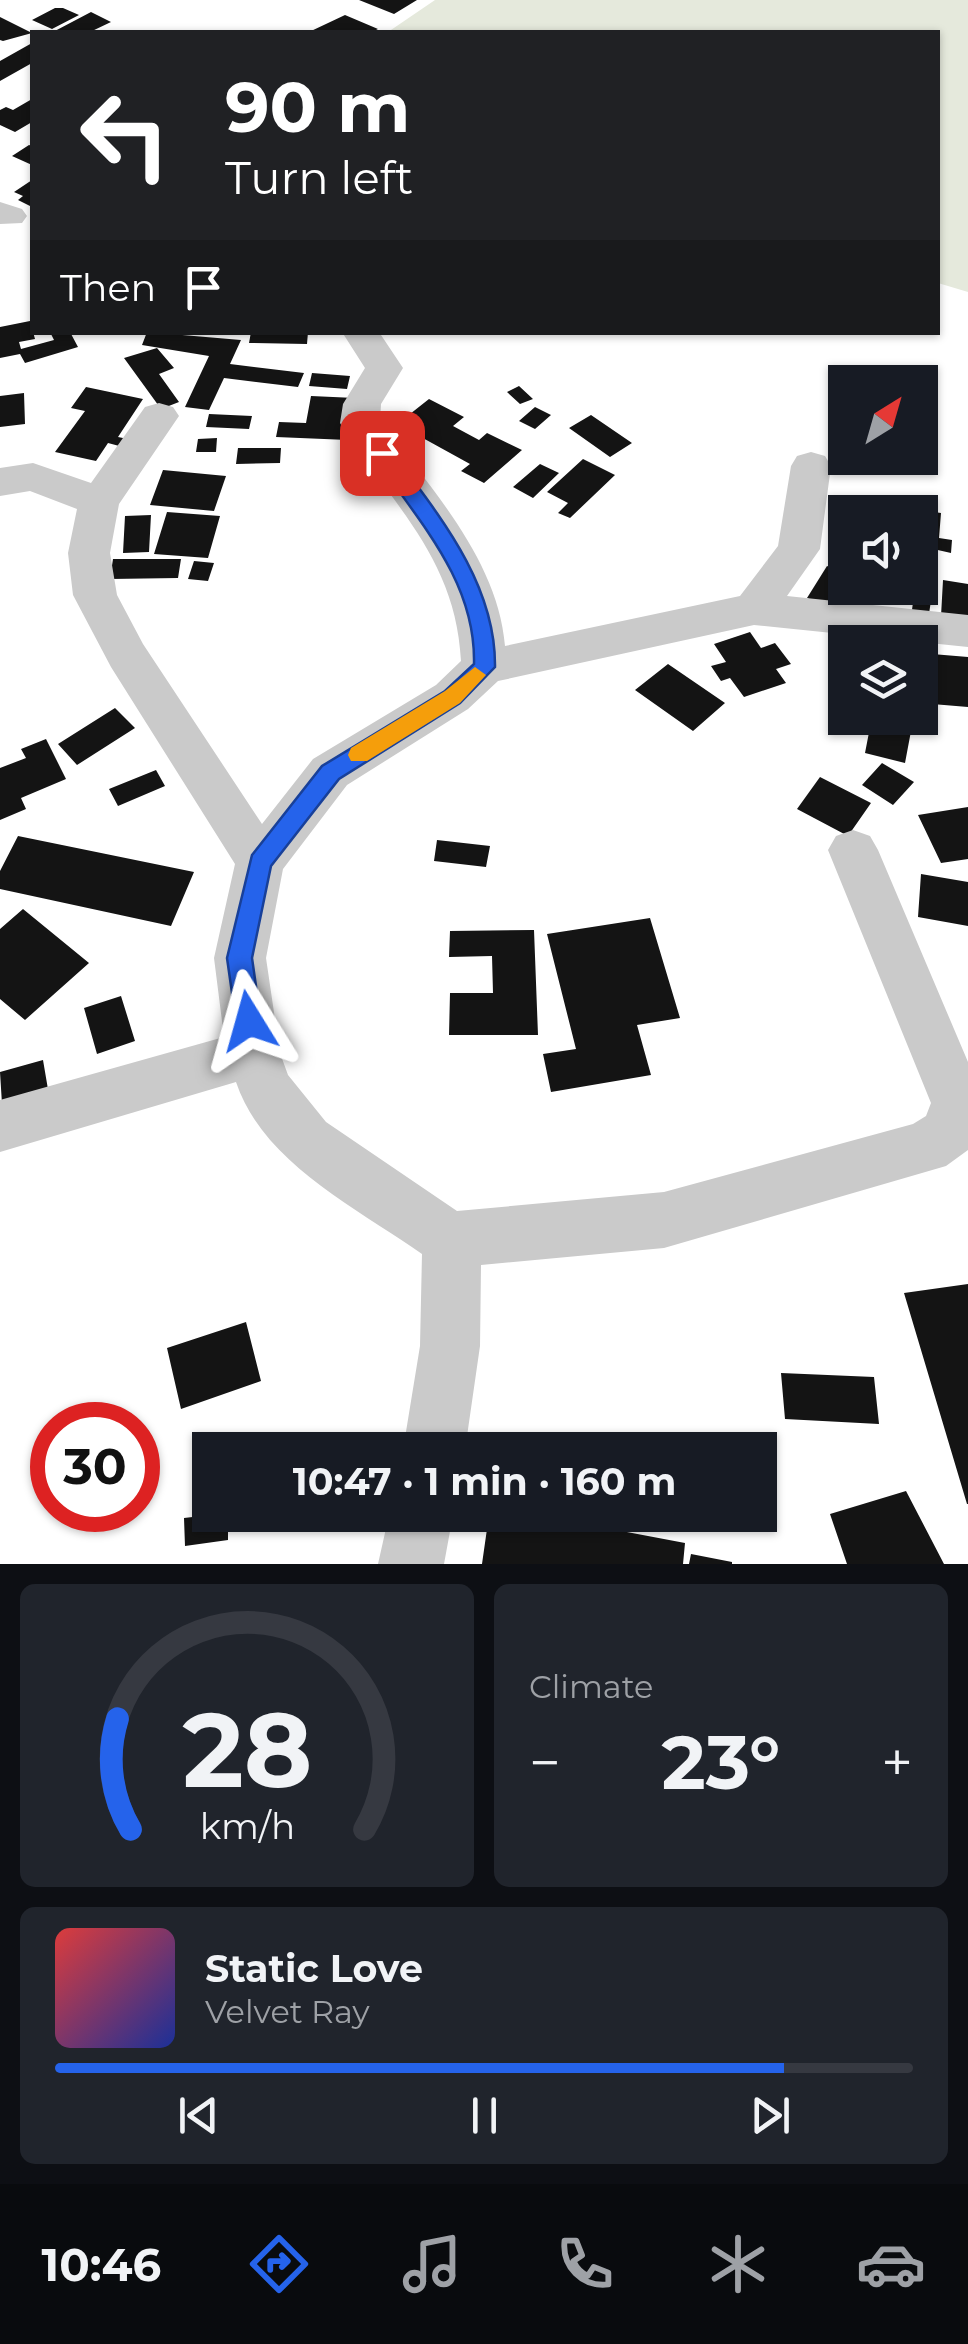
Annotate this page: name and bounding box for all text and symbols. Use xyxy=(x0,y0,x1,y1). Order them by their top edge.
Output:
text: 90 m xyxy=(225,64,410,150)
icon: left xyxy=(60,70,190,200)
text: Turn left xyxy=(225,150,413,205)
icon: arrive xyxy=(176,260,231,315)
text: Then xyxy=(60,264,156,311)
north arrow xyxy=(828,365,938,475)
map controls xyxy=(828,365,938,735)
pin xyxy=(340,411,425,496)
icon: arrive xyxy=(355,426,410,481)
button: sound xyxy=(828,495,938,605)
button: layers xyxy=(828,625,938,735)
position arrow xyxy=(197,969,301,1073)
speed limit sign: 30 xyxy=(30,1402,160,1532)
text: 10:47 · 1 min · 160 m xyxy=(293,1458,676,1505)
text: Climate xyxy=(529,1667,653,1706)
text: 28 xyxy=(182,1686,312,1813)
text: 23° xyxy=(662,1716,780,1808)
text: − xyxy=(529,1729,561,1796)
text: + xyxy=(881,1729,913,1796)
text: km/h xyxy=(199,1804,295,1848)
text: Static Love xyxy=(205,1945,423,1992)
text: Velvet Ray xyxy=(205,1992,370,2031)
icon: previous xyxy=(171,2088,226,2143)
icon: pause xyxy=(457,2088,512,2143)
icon: next xyxy=(743,2088,798,2143)
icon: directions xyxy=(244,2229,314,2299)
icon: music xyxy=(397,2229,467,2299)
icon: phone xyxy=(550,2229,620,2299)
icon: climate xyxy=(703,2229,773,2299)
icon: car xyxy=(856,2229,926,2299)
text: 10:46 xyxy=(42,2237,161,2292)

